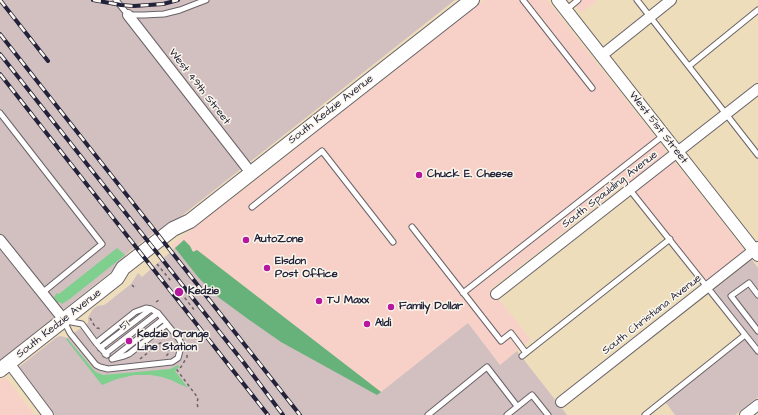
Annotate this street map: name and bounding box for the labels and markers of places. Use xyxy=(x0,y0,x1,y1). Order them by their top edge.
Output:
place label: Chuck E. Cheese xyxy=(427,168,513,182)
marker: Chuck E. Cheese xyxy=(414,170,424,180)
place label: AutoZone xyxy=(254,233,304,247)
marker: AutoZone xyxy=(241,235,251,245)
place label: Elsdon Post Office xyxy=(275,255,338,281)
marker: Elsdon Post Office xyxy=(262,263,272,273)
place label: Kedzie xyxy=(188,285,219,299)
marker: Kedzie xyxy=(173,286,185,298)
place label: TJ Maxx xyxy=(327,294,369,308)
marker: TJ Maxx xyxy=(314,296,324,306)
place label: Family Dollar xyxy=(399,300,463,314)
marker: Family Dollar xyxy=(386,302,396,312)
place label: Aldi xyxy=(375,317,391,331)
marker: Aldi xyxy=(362,319,372,329)
place label: Kedzie Orange Line Station xyxy=(137,328,209,354)
marker: Kedzie Orange Line Station xyxy=(124,336,134,346)

